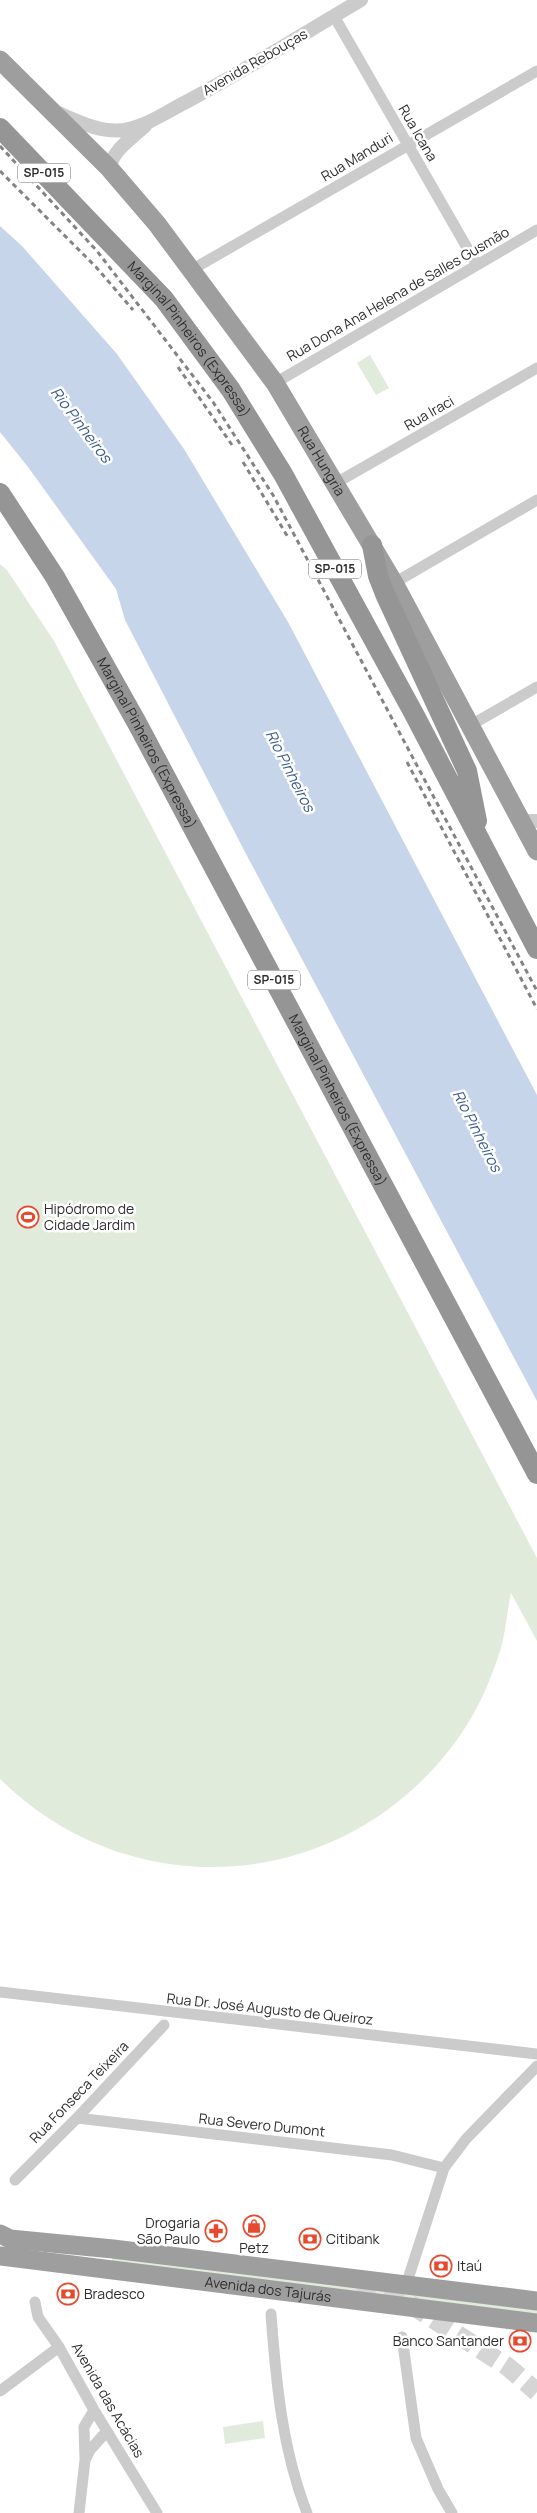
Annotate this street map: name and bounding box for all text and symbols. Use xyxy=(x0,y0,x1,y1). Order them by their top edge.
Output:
street label: Avenida Rebouças xyxy=(199,24,311,99)
street label: Rua Icana xyxy=(395,101,442,165)
street label: Rua Manduri xyxy=(317,128,396,185)
road number: SP-015 xyxy=(18,164,70,182)
street label: Rua Dona Ana Helena de Salles Gusmão xyxy=(283,222,512,365)
street label: Marginal Pinheiros (Expressa) xyxy=(124,257,255,420)
water label: Rio Pinheiros xyxy=(46,383,117,468)
street label: Rua Iraci xyxy=(400,391,457,434)
street label: Rua Hungria xyxy=(294,422,350,499)
road number: SP-015 xyxy=(309,560,361,578)
street label: Marginal Pinheiros (Expressa) xyxy=(93,654,201,832)
water label: Rio Pinheiros xyxy=(261,726,321,816)
road number: SP-015 xyxy=(248,970,300,990)
street label: Marginal Pinheiros (Expressa) xyxy=(285,1010,392,1189)
water label: Rio Pinheiros xyxy=(448,1086,508,1176)
place label: Hipódromo de Cidade Jardim xyxy=(44,1199,135,1234)
sports icon: Hipódromo de Cidade Jardim xyxy=(16,1205,40,1229)
street label: Rua Dr. José Augusto de Queiroz xyxy=(166,1988,374,2029)
street label: Rua Fonseca Teixeira xyxy=(25,2037,132,2147)
street label: Rua Severo Dumont xyxy=(198,2108,327,2141)
place label: Drogaria São Paulo xyxy=(137,2213,200,2248)
shop icon: Petz xyxy=(242,2214,266,2238)
pharmacy icon: Drogaria São Paulo xyxy=(204,2219,228,2243)
bank icon: Citibank xyxy=(298,2227,322,2251)
place label: Citibank xyxy=(326,2229,381,2248)
place label: Petz xyxy=(239,2238,269,2257)
bank icon: Itaú xyxy=(429,2254,453,2278)
place label: Itaú xyxy=(457,2256,482,2275)
street label: Avenida dos Tajurás xyxy=(204,2272,332,2306)
bank icon: Bradesco xyxy=(56,2282,80,2306)
place label: Bradesco xyxy=(84,2284,145,2303)
bank icon: Banco Santander xyxy=(508,2329,532,2353)
place label: Banco Santander xyxy=(393,2331,504,2350)
street label: Avenida das Acácias xyxy=(68,2339,149,2461)

